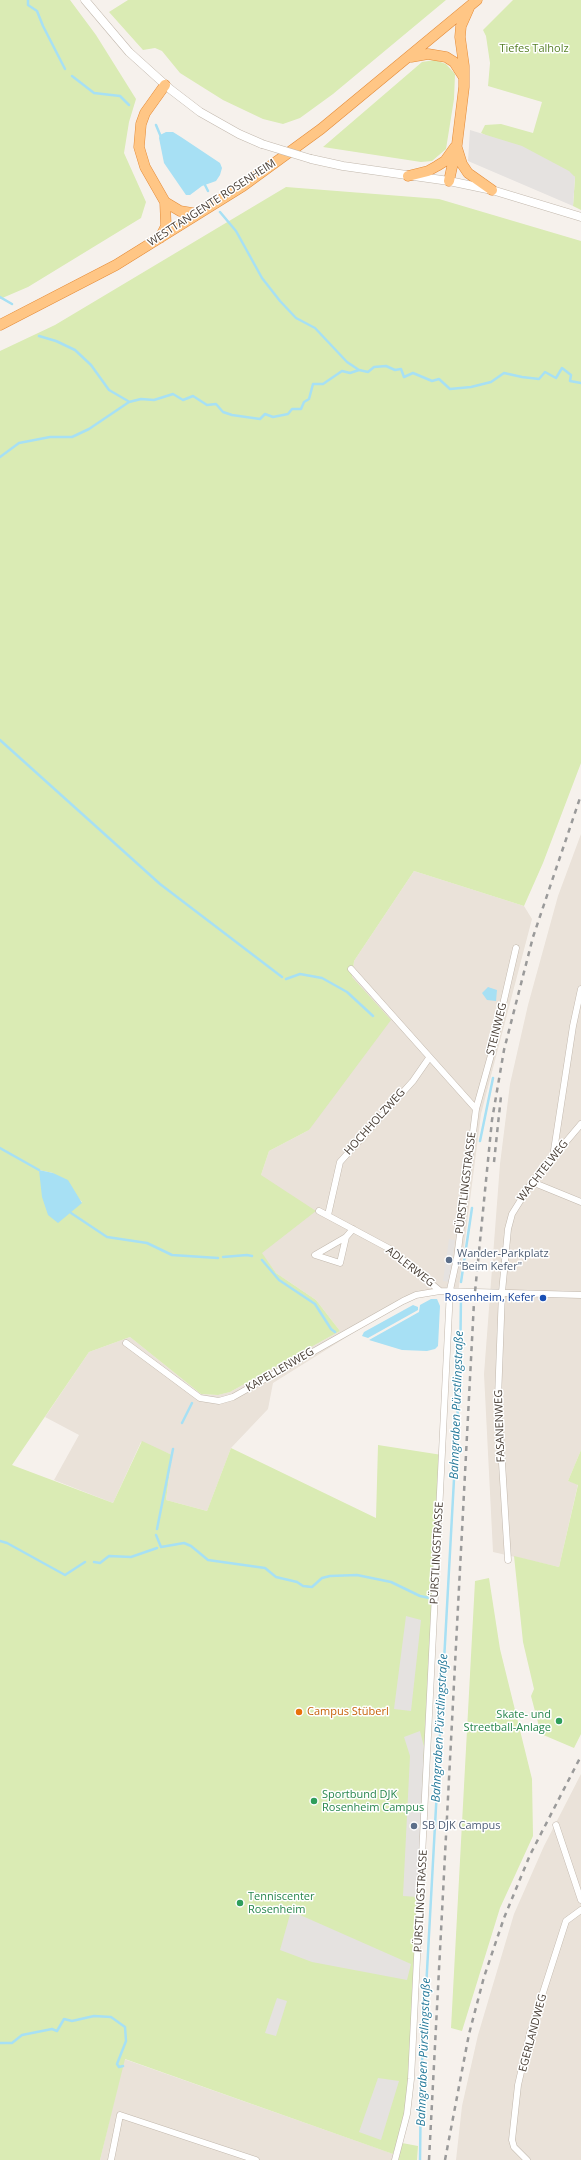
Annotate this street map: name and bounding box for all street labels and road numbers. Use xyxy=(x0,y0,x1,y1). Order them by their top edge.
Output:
street label: WESTTANGENTE ROSENHEIM xyxy=(145,157,279,249)
street label: STEINWEG xyxy=(484,1001,510,1057)
street label: HOCHHOLZWEG xyxy=(342,1086,408,1158)
street label: PÜRSTLINGSTRASSE xyxy=(453,1131,479,1235)
street label: WACHTELWEG xyxy=(515,1138,571,1204)
street label: ADLERWEG xyxy=(383,1244,437,1290)
street label: KAPELLENWEG xyxy=(244,1345,316,1395)
street label: FASANENWEG xyxy=(492,1390,508,1462)
street label: PÜRSTLINGSTRASSE xyxy=(428,1501,446,1605)
street label: PÜRSTLINGSTRASSE xyxy=(412,1849,430,1953)
street label: EGERLANDWEG xyxy=(516,1993,550,2073)

